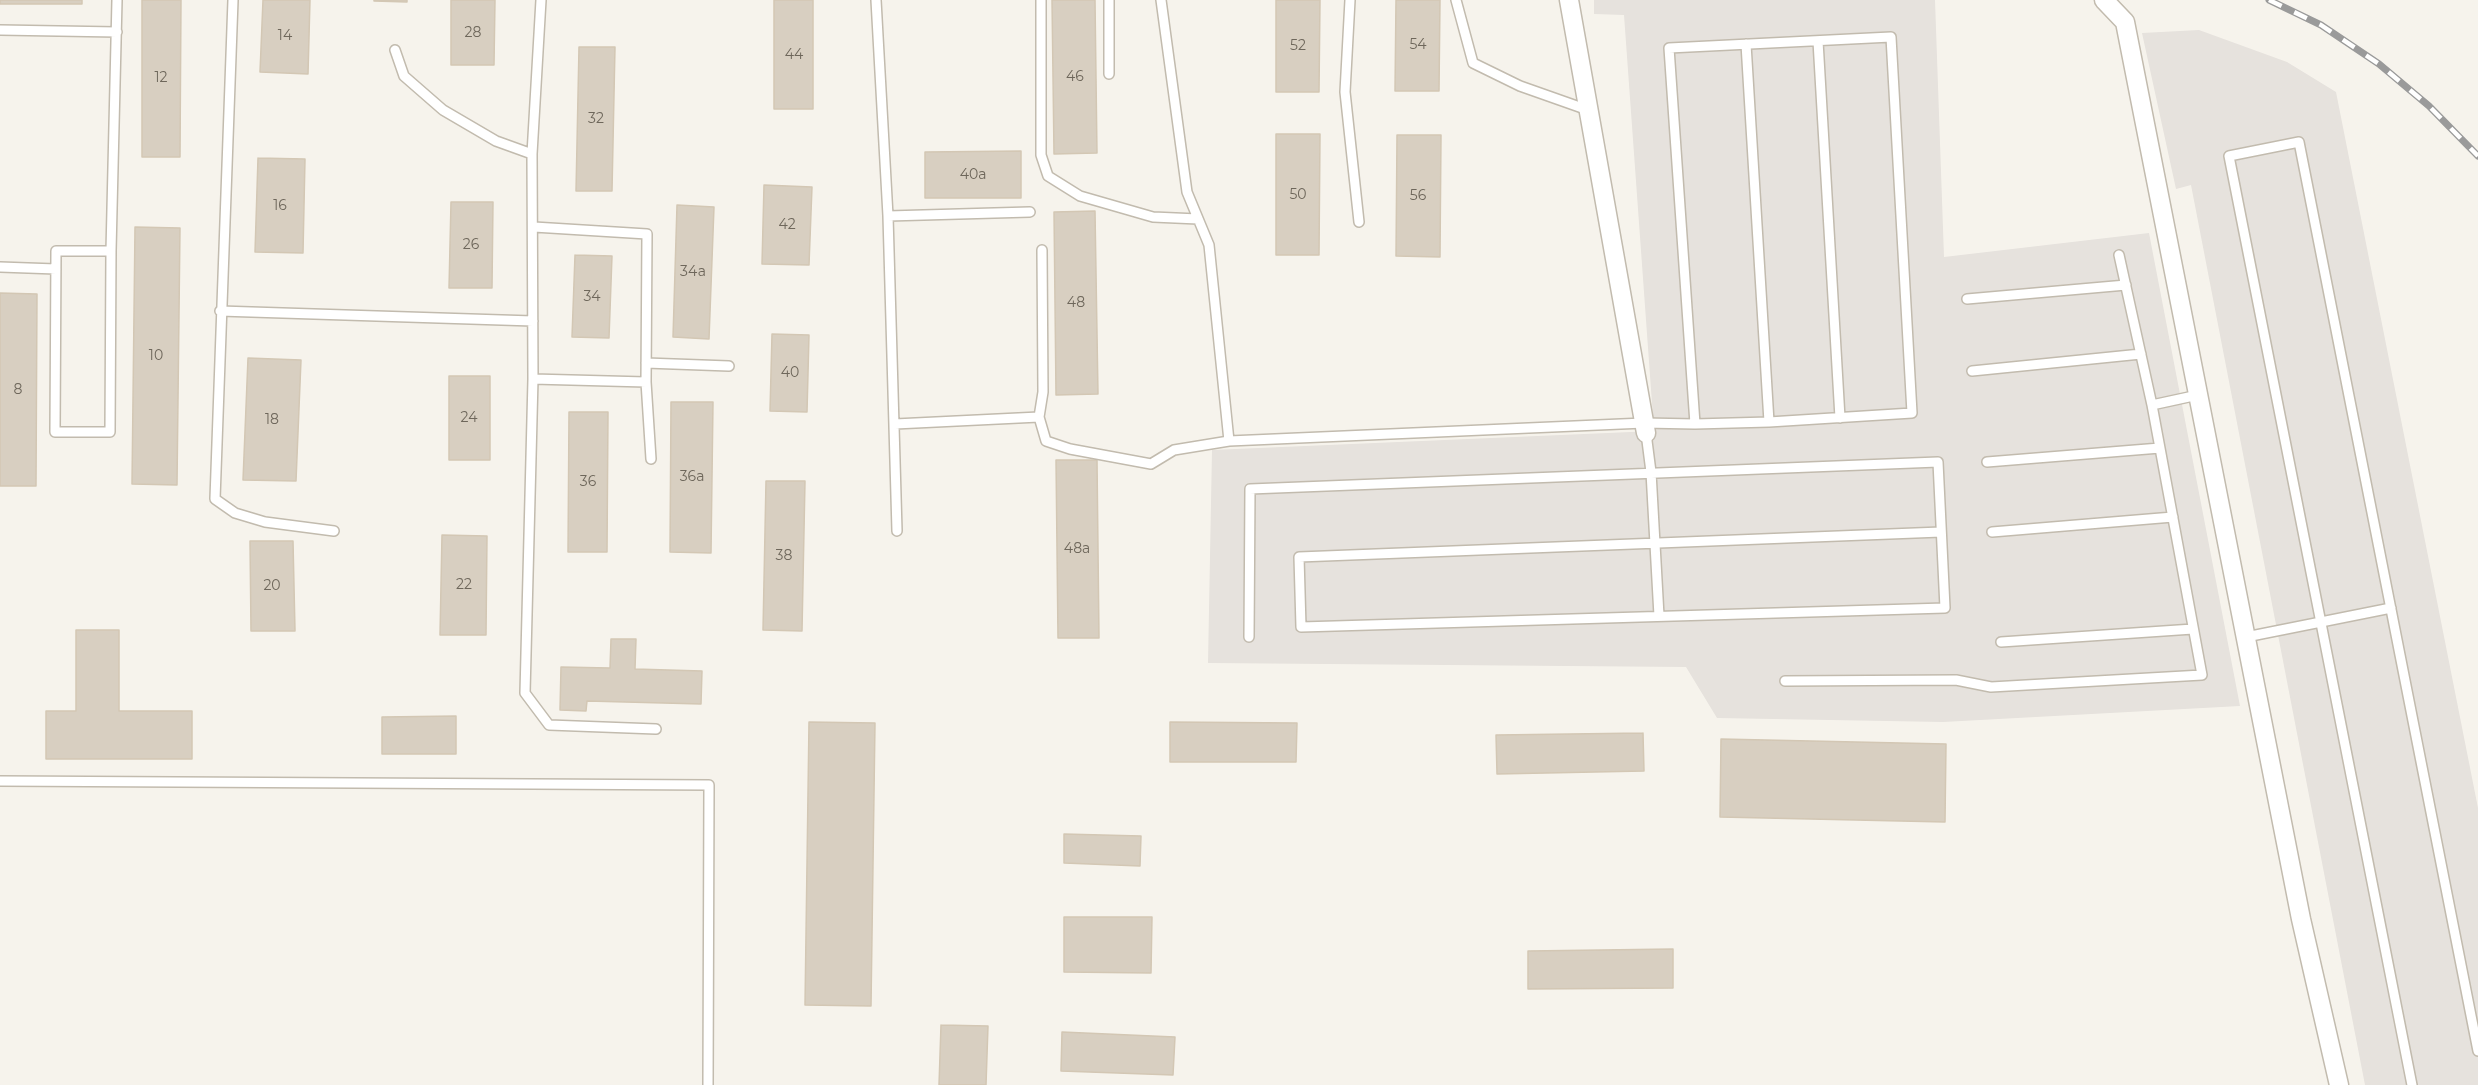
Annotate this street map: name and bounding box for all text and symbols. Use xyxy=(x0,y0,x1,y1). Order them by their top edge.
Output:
house number: 28 xyxy=(465,25,481,41)
house number: 14 xyxy=(278,28,292,44)
house number: 54 xyxy=(1409,37,1427,53)
house number: 52 xyxy=(1290,38,1306,54)
house number: 44 xyxy=(785,47,803,63)
house number: 46 xyxy=(1066,69,1084,85)
house number: 12 xyxy=(154,70,168,86)
house number: 32 xyxy=(588,111,604,127)
house number: 40а xyxy=(960,167,986,183)
house number: 50 xyxy=(1289,187,1307,203)
house number: 56 xyxy=(1410,188,1426,204)
house number: 16 xyxy=(273,198,287,214)
house number: 42 xyxy=(778,217,796,233)
house number: 26 xyxy=(463,237,479,253)
house number: 34a xyxy=(680,264,706,280)
house number: 34 xyxy=(583,289,601,305)
house number: 48 xyxy=(1067,295,1085,311)
house number: 10 xyxy=(149,348,163,364)
house number: 40 xyxy=(781,365,799,381)
house number: 8 xyxy=(14,382,22,398)
house number: 24 xyxy=(461,410,477,426)
house number: 18 xyxy=(265,412,279,428)
house number: 36а xyxy=(680,469,704,485)
house number: 36 xyxy=(580,474,596,490)
house number: 48а xyxy=(1064,541,1090,557)
house number: 38 xyxy=(776,548,792,564)
house number: 22 xyxy=(456,577,472,593)
house number: 20 xyxy=(263,578,281,594)

